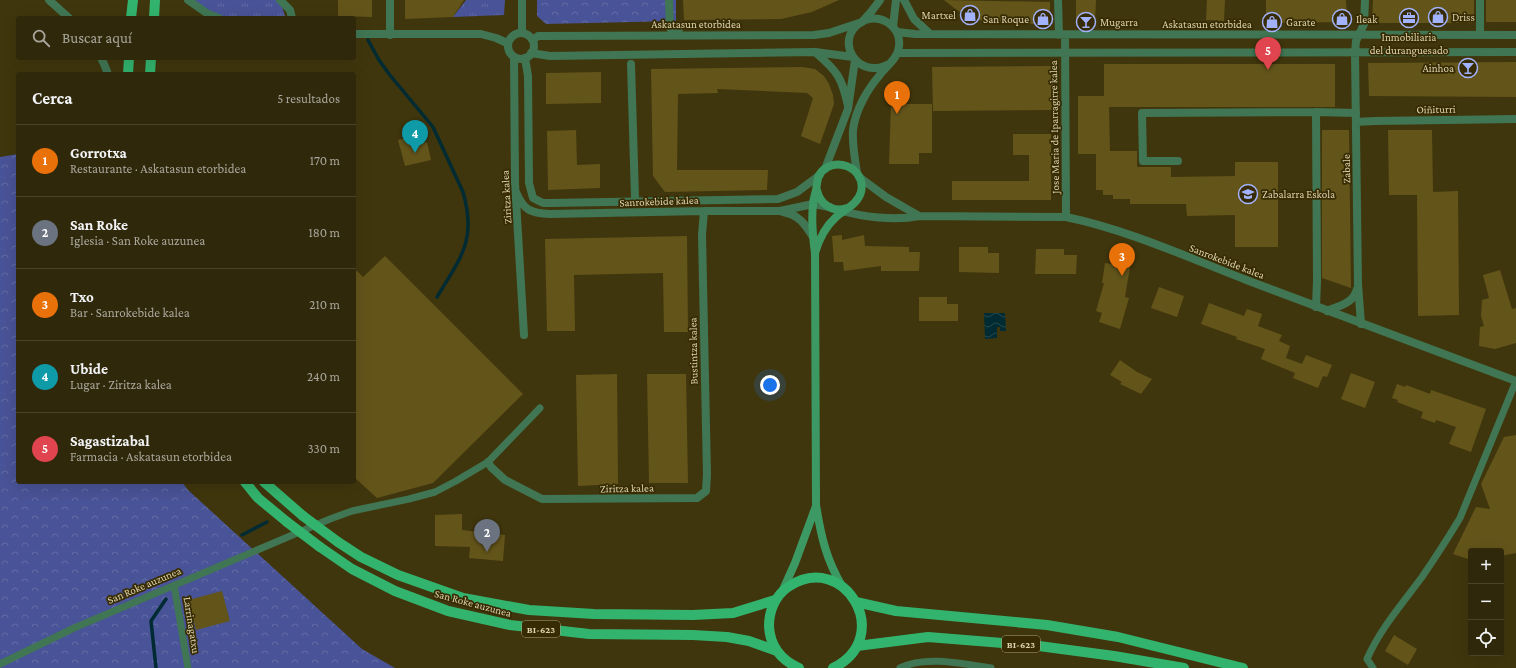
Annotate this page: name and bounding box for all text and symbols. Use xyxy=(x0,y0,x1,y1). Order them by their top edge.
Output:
shop icon: Martxel xyxy=(959,4,981,26)
shop icon: Driss xyxy=(1427,6,1449,28)
office icon: Inmobiliaria del duranguesado xyxy=(1398,7,1420,29)
shop icon: San Roque xyxy=(1032,8,1054,30)
shop icon: Ileak xyxy=(1331,8,1353,30)
place label: Martxel xyxy=(922,9,956,21)
bar icon: Mugarra xyxy=(1075,11,1097,33)
shop icon: Garate xyxy=(1261,11,1283,33)
place label: Driss xyxy=(1452,11,1475,23)
place label: San Roque xyxy=(983,13,1029,26)
place label: Ileak xyxy=(1356,13,1378,25)
search box xyxy=(16,16,356,60)
place label: Mugarra xyxy=(1100,16,1138,29)
place label: Garate xyxy=(1286,16,1315,28)
street label: Askatasun etorbidea xyxy=(651,18,741,30)
street label: Askatasun etorbidea xyxy=(1162,18,1252,30)
icon: search xyxy=(30,27,52,49)
text: Buscar aquí xyxy=(62,30,132,46)
place label: Inmobiliaria del duranguesado xyxy=(1370,31,1449,57)
pin: 5 xyxy=(1255,37,1281,70)
bar icon: Ainhoa xyxy=(1457,57,1479,79)
street label: Jose Maria de Iparragirre kalea xyxy=(1047,60,1062,195)
place label: Ainhoa xyxy=(1423,62,1454,74)
pin: 1 xyxy=(884,81,910,114)
text: Cerca xyxy=(32,89,72,108)
text: 5 resultados xyxy=(277,91,340,106)
street label: Oiñiturri xyxy=(1416,103,1456,115)
pin: 4 xyxy=(402,120,428,153)
text: Gorrotxa xyxy=(70,145,127,161)
text: 1 xyxy=(43,153,47,168)
text: 170 m xyxy=(310,153,340,168)
street label: Zabale xyxy=(1340,154,1352,184)
text: Restaurante · Askatasun etorbidea xyxy=(70,161,246,176)
street label: Ziritza kalea xyxy=(499,170,513,224)
school or university icon: Zabalarra Eskola xyxy=(1237,183,1259,205)
place label: Zabalarra Eskola xyxy=(1262,188,1335,200)
street label: Sanrokebide kalea xyxy=(619,194,699,208)
text: San Roke xyxy=(70,217,128,233)
text: 2 xyxy=(42,225,48,240)
text: 180 m xyxy=(308,225,340,240)
text: Iglesia · San Roke auzunea xyxy=(70,233,205,248)
street label: Sanrokebide kalea xyxy=(1188,241,1266,281)
pin: 3 xyxy=(1109,243,1135,276)
text: Txo xyxy=(70,289,94,305)
text: 3 xyxy=(42,297,48,312)
text: 210 m xyxy=(309,297,340,312)
text: Bar · Sanrokebide kalea xyxy=(70,305,190,320)
street label: Bustintza kalea xyxy=(686,317,700,385)
text: Ubide xyxy=(70,361,108,377)
text: 4 xyxy=(41,369,49,384)
text: 240 m xyxy=(307,369,340,384)
your location xyxy=(760,375,780,395)
text: Lugar · Ziritza kalea xyxy=(70,377,172,392)
text: Sagastizabal xyxy=(70,433,150,449)
text: 5 xyxy=(42,441,48,456)
text: 330 m xyxy=(307,441,340,456)
text: Farmacia · Askatasun etorbidea xyxy=(70,449,232,464)
street label: Ziritza kalea xyxy=(600,482,654,494)
pin: 2 xyxy=(474,519,500,552)
map controls xyxy=(1468,548,1504,656)
button: + xyxy=(1468,548,1504,584)
street label: San Roke auzunea xyxy=(105,564,183,606)
button: − xyxy=(1468,584,1504,620)
street label: San Roke auzunea xyxy=(433,587,513,619)
street label: Larrinagatxu xyxy=(181,596,202,654)
button: locate xyxy=(1468,620,1504,656)
road number: BI-623 xyxy=(522,621,560,637)
road number: BI-623 xyxy=(1002,636,1040,652)

